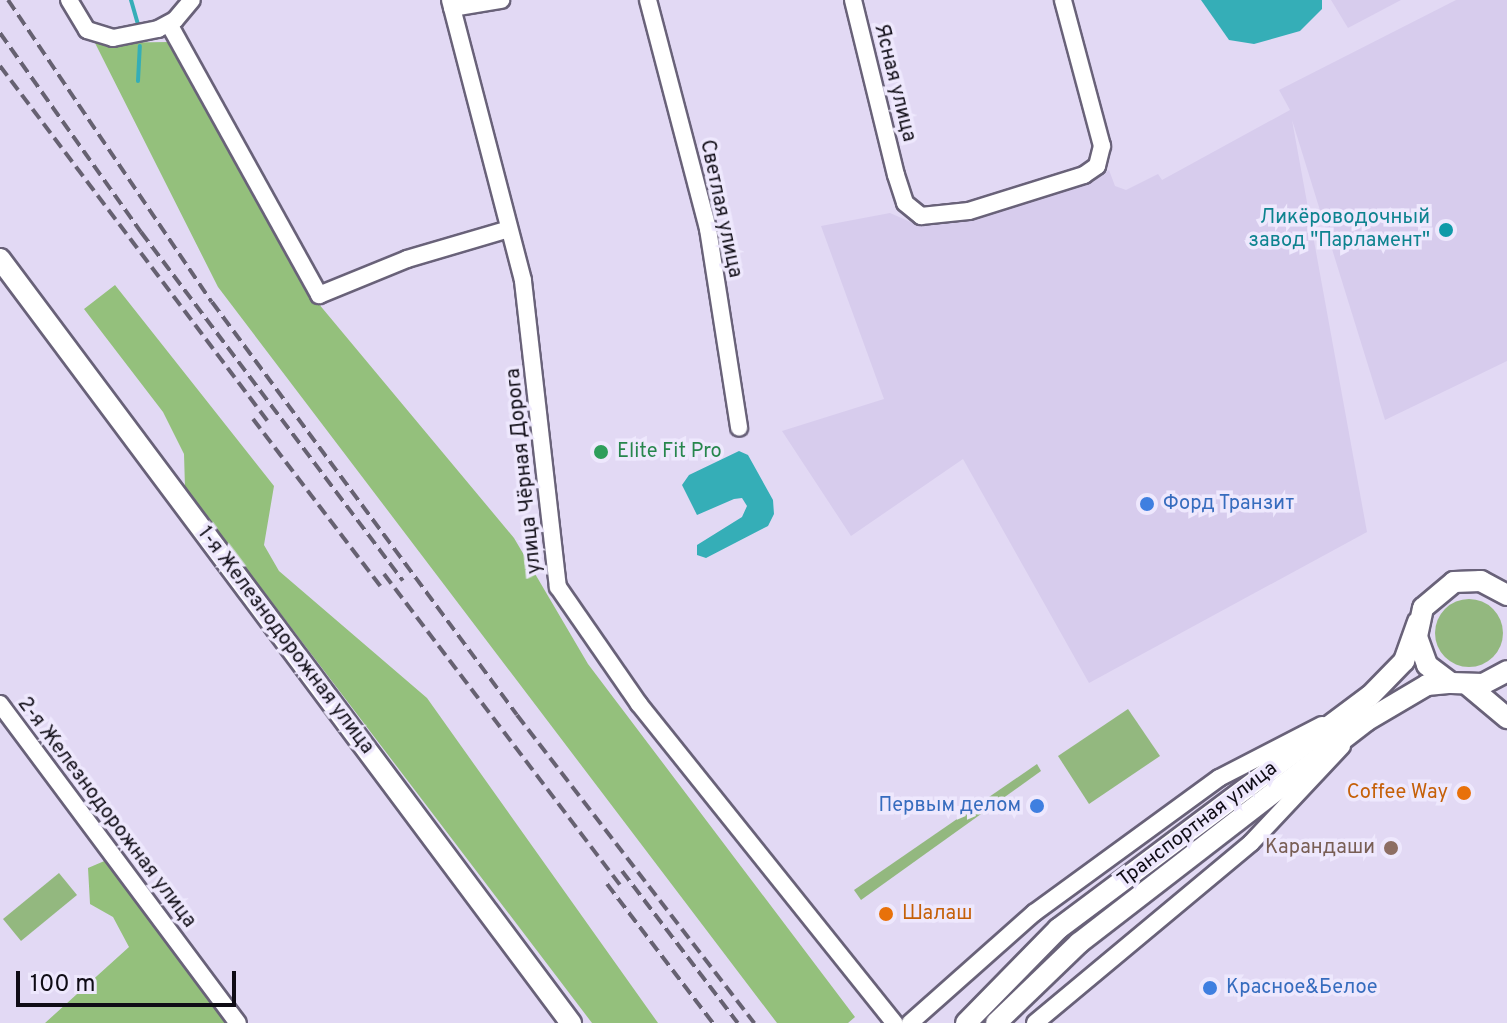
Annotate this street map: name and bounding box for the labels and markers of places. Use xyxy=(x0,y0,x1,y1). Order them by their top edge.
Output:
place label: Ликёроводочный завод "Парламент" xyxy=(1248,206,1430,253)
marker: Ликёроводочный завод "Парламент" xyxy=(1437,221,1455,239)
place label: Elite Fit Pro xyxy=(617,440,722,464)
marker: Elite Fit Pro xyxy=(592,443,610,461)
place label: Форд Транзит xyxy=(1163,492,1295,516)
marker: Форд Транзит xyxy=(1138,495,1156,513)
place label: Coffee Way xyxy=(1346,781,1448,805)
marker: Coffee Way xyxy=(1455,784,1473,802)
place label: Первым делом xyxy=(878,794,1021,818)
marker: Первым делом xyxy=(1028,797,1046,815)
place label: Карандаши xyxy=(1265,836,1375,860)
marker: Карандаши xyxy=(1382,839,1400,857)
place label: Шалаш xyxy=(902,902,972,926)
marker: Шалаш xyxy=(877,905,895,923)
place label: Красное&Белое xyxy=(1226,976,1377,1000)
marker: Красное&Белое xyxy=(1201,979,1219,997)

